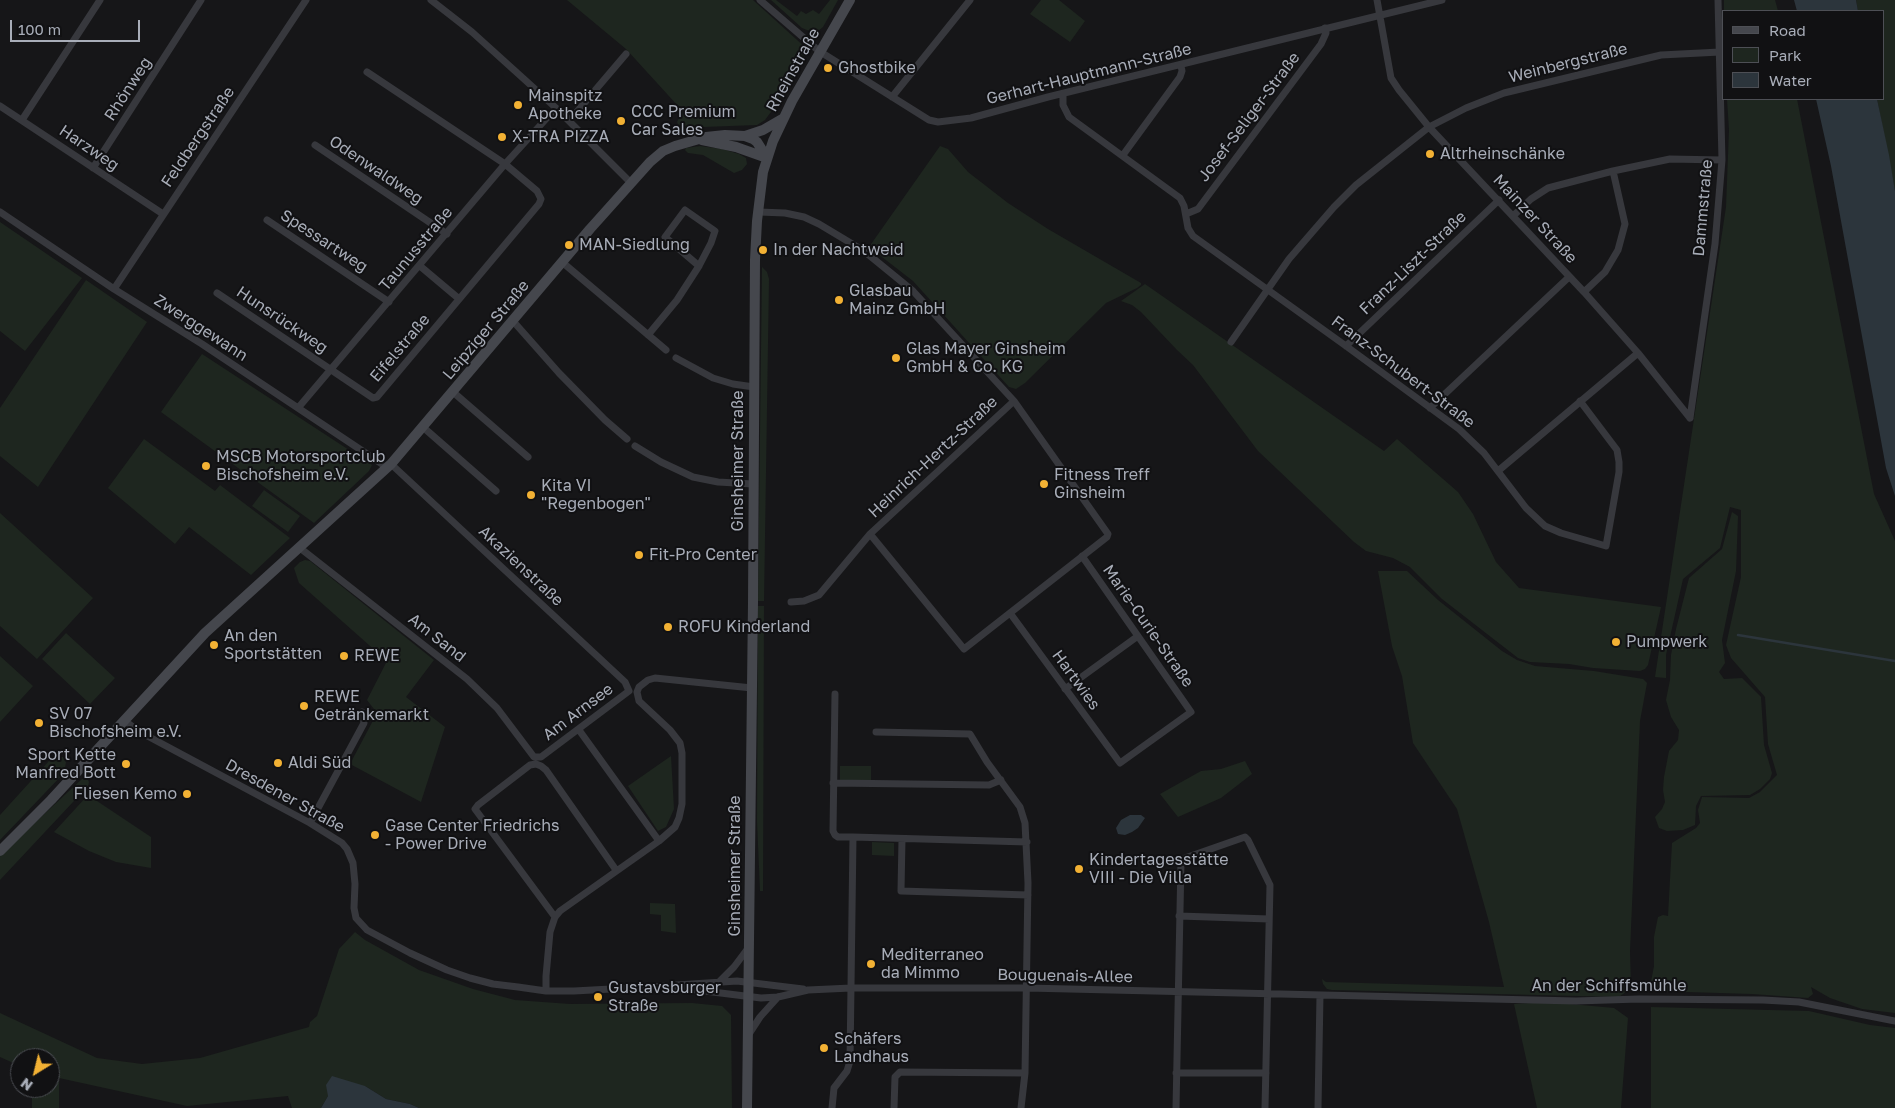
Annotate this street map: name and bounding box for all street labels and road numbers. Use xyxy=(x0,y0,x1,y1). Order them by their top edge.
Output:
street label: Rheinstraße xyxy=(762,25,824,115)
street label: Gerhart-Hauptmann-Straße xyxy=(985,39,1193,109)
street label: Weinbergstraße xyxy=(1507,39,1629,87)
street label: Josef-Seliger-Straße xyxy=(1194,48,1304,186)
street label: Rhönweg xyxy=(100,54,156,124)
street label: Feldbergstraße xyxy=(157,83,239,191)
street label: Harzweg xyxy=(56,121,122,175)
street label: Odenwaldweg xyxy=(325,132,427,208)
street label: Dammstraße xyxy=(1689,159,1717,257)
street label: Mainzer Straße xyxy=(1489,171,1581,267)
street label: Taunusstraße xyxy=(375,203,457,295)
street label: Spessartweg xyxy=(277,206,371,276)
street label: Franz-Liszt-Straße xyxy=(1356,207,1470,319)
street label: Leipziger Straße xyxy=(439,276,533,384)
street label: Hunsrückweg xyxy=(233,282,331,358)
street label: Zwerggewann xyxy=(151,291,251,365)
street label: Eifelstraße xyxy=(366,310,434,386)
street label: Franz-Schubert-Straße xyxy=(1327,312,1479,432)
street label: Ginsheimer Straße xyxy=(728,391,748,531)
street label: Heinrich-Hertz-Straße xyxy=(865,392,1001,522)
street label: Akazienstraße xyxy=(475,522,567,610)
street label: Marie-Curie-Straße xyxy=(1099,561,1197,691)
street label: Am Sand xyxy=(404,610,470,666)
street label: Hartwies xyxy=(1048,646,1104,714)
street label: Am Arnsee xyxy=(539,679,617,745)
street label: Dresdener Straße xyxy=(222,755,348,837)
street label: Ginsheimer Straße xyxy=(725,796,745,936)
street label: Bouguenais-Allee xyxy=(997,965,1133,987)
street label: An der Schiffsmühle xyxy=(1531,976,1687,996)

